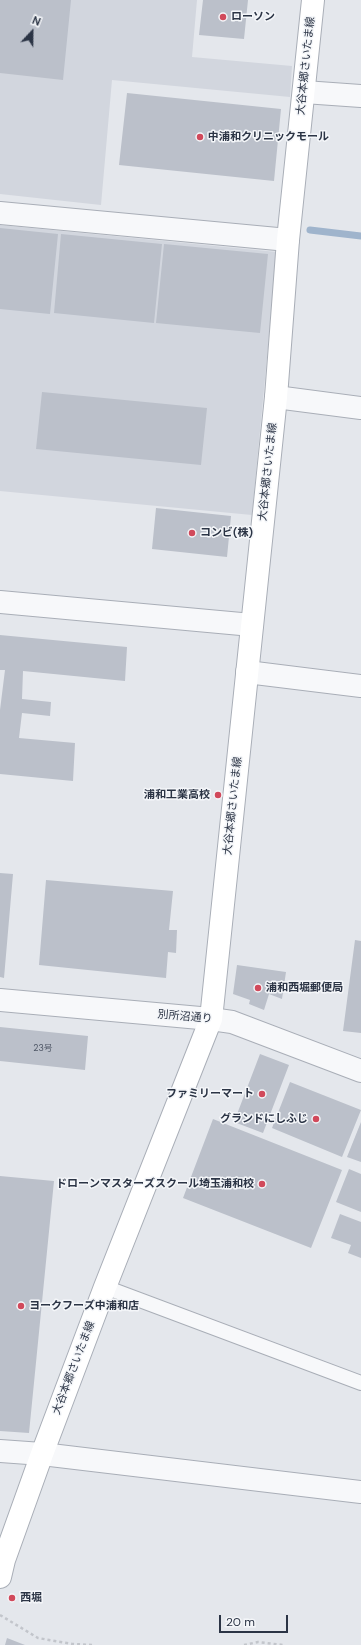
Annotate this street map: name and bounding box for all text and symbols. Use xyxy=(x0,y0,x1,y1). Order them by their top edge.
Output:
place label: ローソン xyxy=(231,10,275,24)
north arrow xyxy=(12,12,52,52)
marker: ローソン xyxy=(218,12,228,22)
text: N xyxy=(30,13,43,29)
street label: 大谷本郷さいたま線 xyxy=(294,16,318,116)
place label: 中浦和クリニックモール xyxy=(208,130,329,144)
marker: 中浦和クリニックモール xyxy=(195,132,205,142)
street label: 大谷本郷さいたま線 xyxy=(256,422,280,522)
place label: コンビ(株) xyxy=(200,526,253,540)
marker: コンビ(株) xyxy=(187,528,197,538)
street label: 大谷本郷さいたま線 xyxy=(221,756,245,856)
place label: 浦和工業高校 xyxy=(144,788,210,802)
marker: 浦和工業高校 xyxy=(213,790,223,800)
place label: 浦和西堀郵便局 xyxy=(266,981,343,995)
marker: 浦和西堀郵便局 xyxy=(253,983,263,993)
street label: 別所沼通り xyxy=(157,1008,213,1026)
house number: 23号 xyxy=(33,1044,53,1054)
place label: ファミリーマート xyxy=(166,1087,254,1101)
marker: ファミリーマート xyxy=(257,1089,267,1099)
place label: グランドにしふじ xyxy=(220,1112,308,1126)
marker: グランドにしふじ xyxy=(311,1114,321,1124)
place label: ドローンマスターズスクール埼玉浦和校 xyxy=(56,1177,254,1191)
marker: ドローンマスターズスクール埼玉浦和校 xyxy=(257,1179,267,1189)
place label: ヨークフーズ中浦和店 xyxy=(29,1299,139,1313)
marker: ヨークフーズ中浦和店 xyxy=(16,1301,26,1311)
street label: 大谷本郷さいたま線 xyxy=(50,1319,98,1417)
place label: 西堀 xyxy=(20,1591,42,1605)
marker: 西堀 xyxy=(7,1593,17,1603)
scale bar xyxy=(221,1607,290,1633)
text: 20 m xyxy=(226,1614,255,1630)

